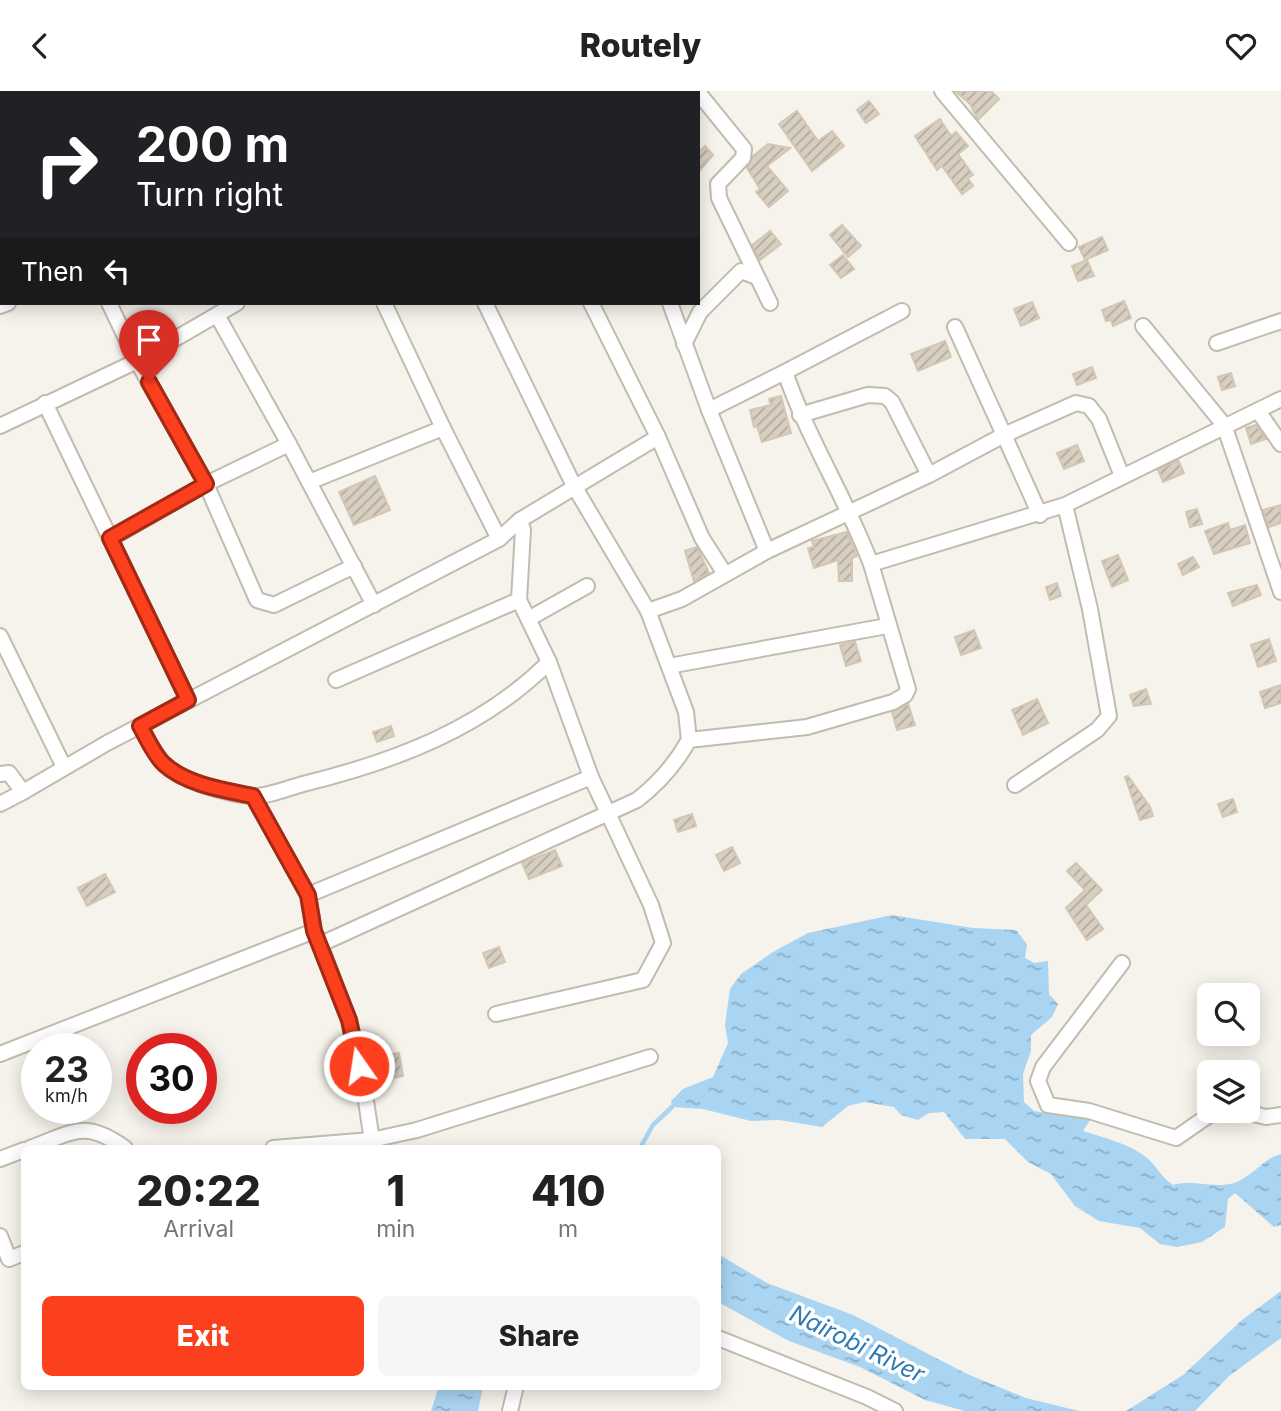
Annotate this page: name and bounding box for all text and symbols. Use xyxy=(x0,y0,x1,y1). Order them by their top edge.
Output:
text: Routely xyxy=(580,26,701,65)
icon: back xyxy=(21,27,59,65)
icon: heart xyxy=(1222,27,1260,65)
text: 200 m xyxy=(136,115,289,174)
icon: right xyxy=(21,119,112,210)
text: Turn right xyxy=(136,175,283,214)
icon: left xyxy=(98,252,136,290)
text: Then xyxy=(21,256,84,287)
pin xyxy=(119,310,179,382)
icon: arrive xyxy=(130,321,168,359)
map controls xyxy=(1197,983,1260,1123)
button: search xyxy=(1197,983,1260,1046)
position arrow xyxy=(322,1029,396,1103)
speed limit sign: 30 xyxy=(126,1033,217,1124)
text: 23 xyxy=(44,1048,89,1090)
button: layers xyxy=(1197,1060,1260,1123)
text: km/h xyxy=(45,1085,88,1106)
text: 20:22 xyxy=(136,1165,261,1216)
text: 1 xyxy=(387,1165,405,1216)
text: 410 xyxy=(531,1165,606,1216)
text: Arrival xyxy=(163,1215,234,1243)
text: min xyxy=(376,1215,415,1243)
text: m xyxy=(558,1215,578,1243)
button: Exit xyxy=(42,1296,364,1376)
button: Share xyxy=(378,1296,700,1376)
water label: Nairobi River xyxy=(785,1298,930,1389)

